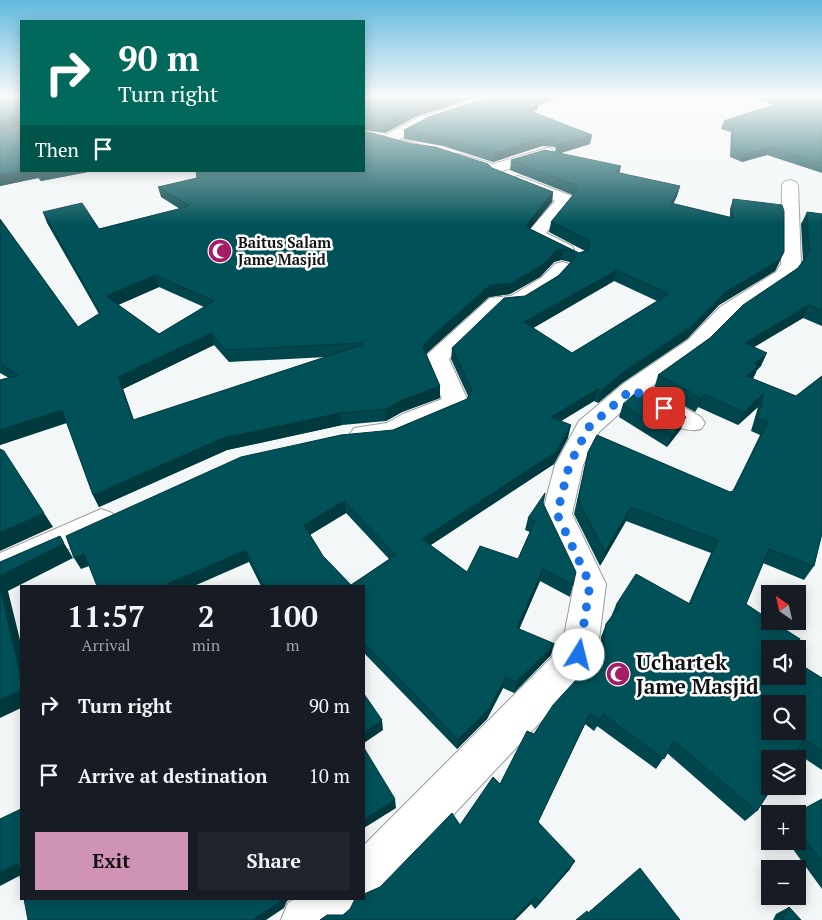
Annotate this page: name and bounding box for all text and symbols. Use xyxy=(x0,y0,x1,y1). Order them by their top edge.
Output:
text: 90 m xyxy=(118,35,199,81)
icon: right xyxy=(35,40,100,105)
text: Turn right xyxy=(118,79,218,108)
icon: arrive xyxy=(89,135,117,163)
text: Then xyxy=(35,137,79,162)
place label: Baitus Salam Jame Masjid xyxy=(238,232,331,269)
mosque icon: Baitus Salam Jame Masjid xyxy=(207,238,233,264)
pin xyxy=(643,387,685,429)
icon: arrive xyxy=(650,394,678,422)
north arrow xyxy=(761,585,806,630)
map controls xyxy=(761,585,806,905)
text: 11:57 xyxy=(67,596,145,636)
text: 2 xyxy=(198,596,215,636)
text: 100 xyxy=(267,596,318,636)
position arrow xyxy=(552,628,604,680)
text: Arrival xyxy=(81,634,131,656)
text: min xyxy=(192,634,220,656)
text: m xyxy=(286,634,299,656)
button: sound xyxy=(761,640,806,685)
place label: Uchartek Jame Masjid xyxy=(636,648,759,700)
mosque icon: Uchartek Jame Masjid xyxy=(605,661,631,687)
icon: right xyxy=(35,691,63,719)
text: Turn right xyxy=(78,693,172,718)
text: 90 m xyxy=(309,693,350,718)
button: search xyxy=(761,695,806,740)
button: layers xyxy=(761,750,806,795)
icon: arrive xyxy=(35,761,63,789)
text: Arrive at destination xyxy=(78,763,267,788)
text: 10 m xyxy=(309,763,350,788)
button: + xyxy=(761,805,806,850)
button: Exit xyxy=(35,832,188,890)
button: Share xyxy=(198,832,350,890)
button: − xyxy=(761,860,806,905)

